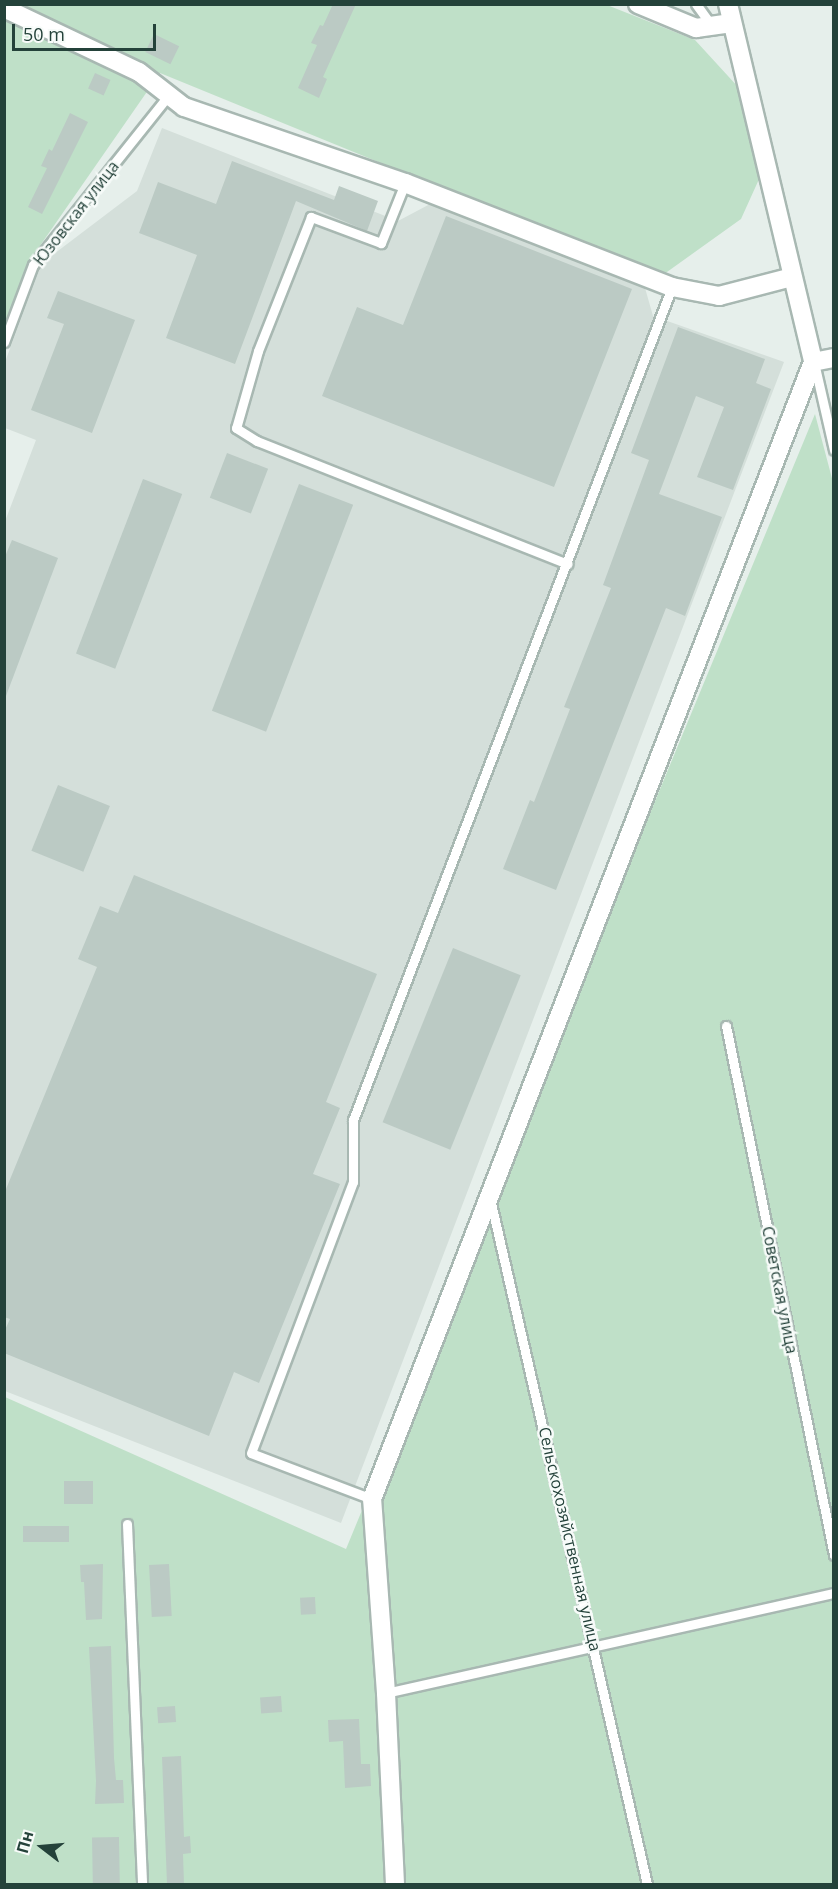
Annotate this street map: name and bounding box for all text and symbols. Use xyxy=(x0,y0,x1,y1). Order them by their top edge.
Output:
scale bar xyxy=(15,12,159,50)
text: 50 m xyxy=(23,22,65,46)
street label: Юзовская улица xyxy=(29,157,123,269)
street label: Советская улица xyxy=(758,1225,802,1355)
street label: Сельскохозяйственная улица xyxy=(535,1425,605,1653)
north arrow xyxy=(12,1817,72,1877)
text: Пн xyxy=(11,1828,38,1856)

